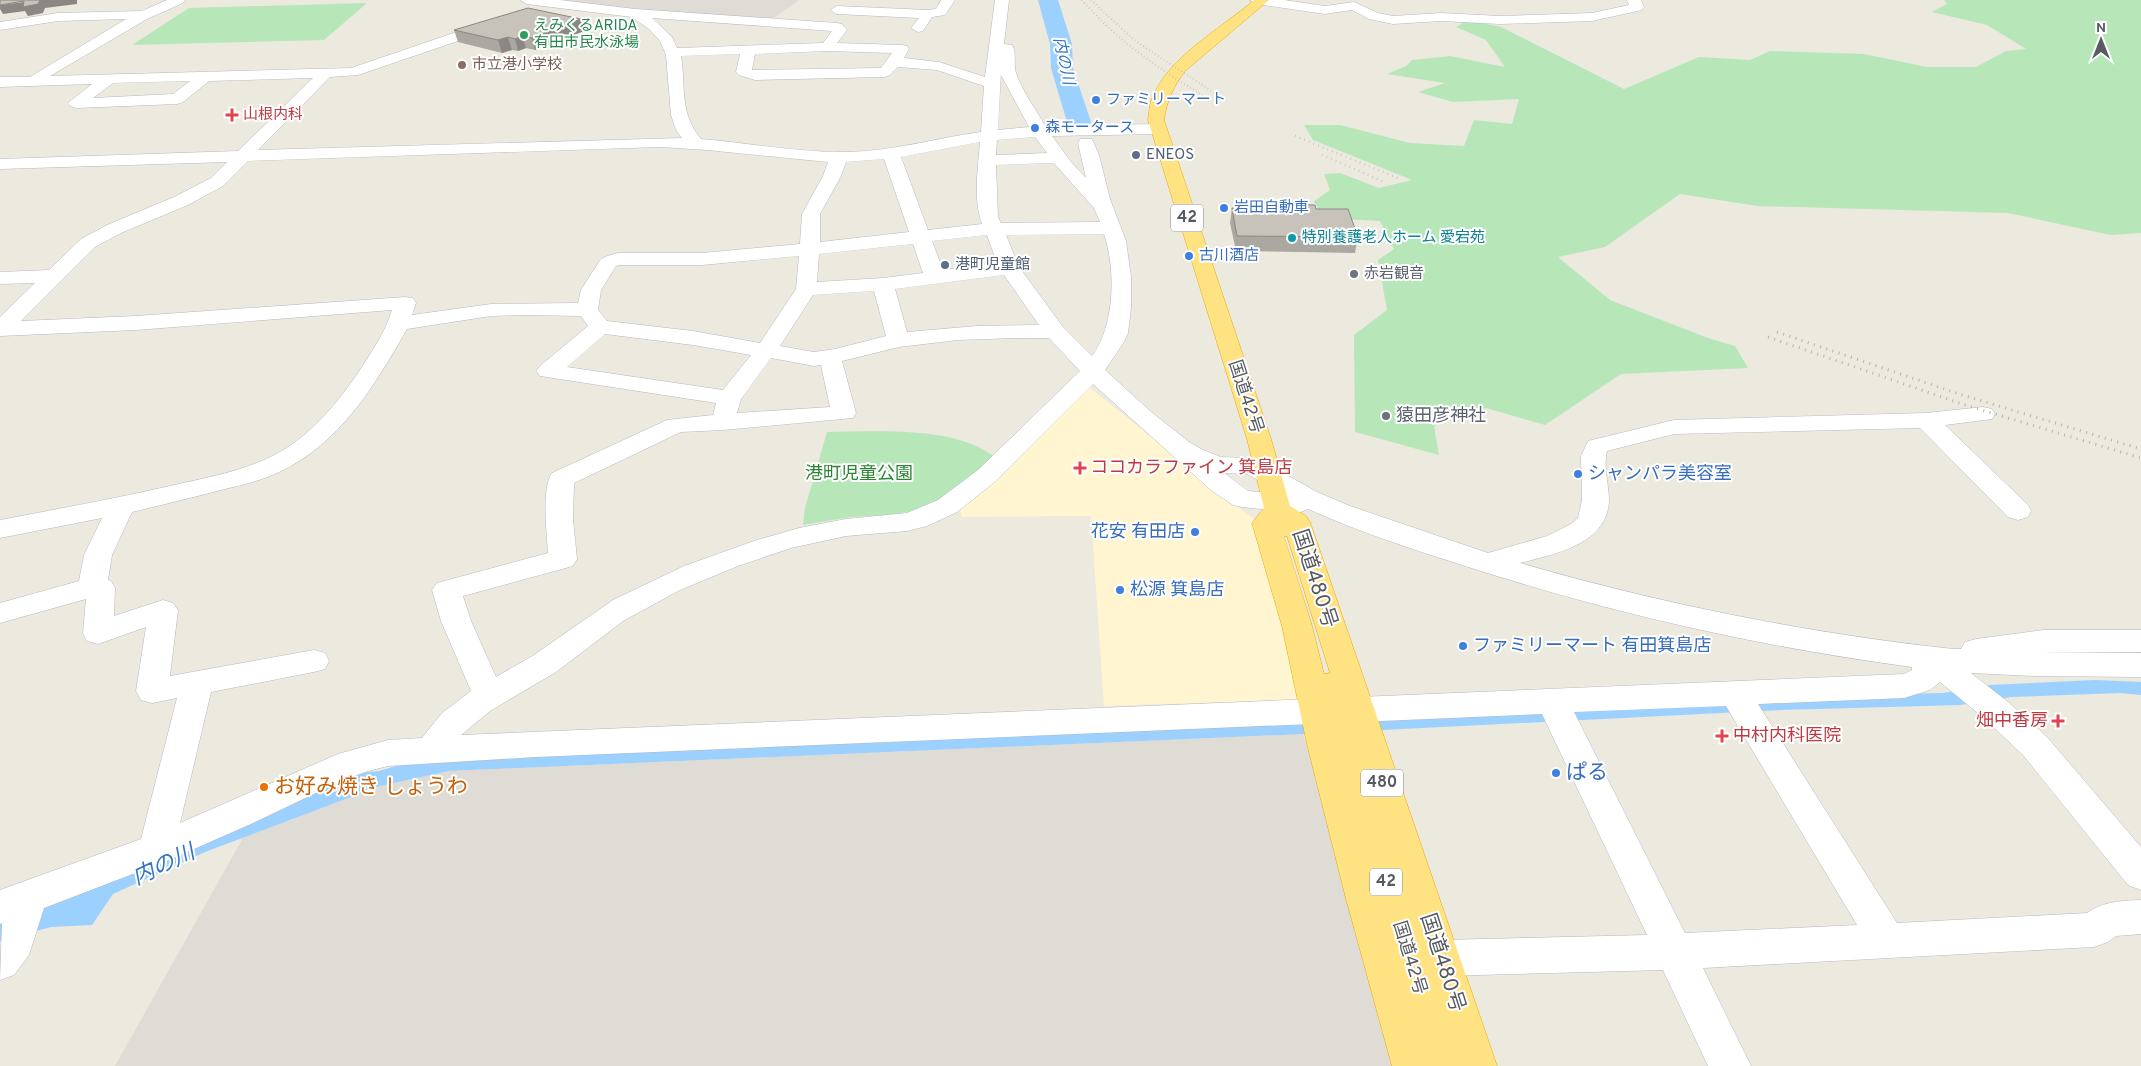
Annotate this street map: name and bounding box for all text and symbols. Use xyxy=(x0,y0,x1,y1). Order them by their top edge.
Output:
north arrow xyxy=(2076,15,2126,65)
place label: えみくるARIDA 有田市民水泳場 xyxy=(534,17,639,53)
text: N xyxy=(2096,20,2106,37)
marker: えみくるARIDA 有田市民水泳場 xyxy=(518,29,530,41)
water label: 内の川 xyxy=(1048,35,1078,89)
place label: 市立港小学校 xyxy=(472,56,562,75)
marker: 市立港小学校 xyxy=(456,59,468,71)
place label: ファミリーマート xyxy=(1106,91,1226,110)
marker: ファミリーマート xyxy=(1090,94,1102,106)
place label: 山根内科 xyxy=(243,106,303,125)
marker: 山根内科 xyxy=(225,108,239,122)
place label: 森モータース xyxy=(1045,119,1134,138)
marker: 森モータース xyxy=(1029,122,1041,134)
place label: ENEOS xyxy=(1146,146,1194,165)
marker: ENEOS xyxy=(1130,149,1142,161)
place label: 岩田自動車 xyxy=(1234,199,1309,218)
marker: 岩田自動車 xyxy=(1218,202,1230,214)
road number: 42 xyxy=(1171,204,1203,232)
place label: 特別養護老人ホーム 愛宕苑 xyxy=(1302,229,1485,248)
marker: 特別養護老人ホーム 愛宕苑 xyxy=(1286,232,1298,244)
place label: 古川酒店 xyxy=(1199,247,1259,266)
marker: 古川酒店 xyxy=(1183,250,1195,262)
place label: 港町児童館 xyxy=(955,256,1030,275)
marker: 港町児童館 xyxy=(939,259,951,271)
place label: 赤岩観音 xyxy=(1364,265,1424,284)
marker: 赤岩観音 xyxy=(1348,268,1360,280)
street label: 国道42号 xyxy=(1222,357,1268,437)
place label: 猿田彦神社 xyxy=(1396,405,1486,428)
marker: 猿田彦神社 xyxy=(1380,410,1392,422)
place label: ココカラファイン 箕島店 xyxy=(1090,457,1292,480)
marker: ココカラファイン 箕島店 xyxy=(1074,462,1086,474)
park label: 港町児童公園 xyxy=(805,463,913,486)
place label: シャンパラ美容室 xyxy=(1588,463,1732,486)
marker: シャンパラ美容室 xyxy=(1572,468,1584,480)
place label: 花安 有田店 xyxy=(1091,521,1185,544)
marker: 花安 有田店 xyxy=(1189,526,1201,538)
street label: 国道480号 xyxy=(1285,526,1343,632)
place label: 松源 箕島店 xyxy=(1130,579,1224,602)
marker: 松源 箕島店 xyxy=(1114,584,1126,596)
place label: ファミリーマート 有田箕島店 xyxy=(1473,635,1711,658)
marker: ファミリーマート 有田箕島店 xyxy=(1457,640,1469,652)
place label: 畑中香房 xyxy=(1976,710,2048,733)
marker: 畑中香房 xyxy=(2052,715,2064,727)
place label: 中村内科医院 xyxy=(1733,725,1841,748)
marker: 中村内科医院 xyxy=(1715,729,1729,743)
place label: ぱる xyxy=(1566,760,1608,787)
marker: ぱる xyxy=(1550,767,1562,779)
road number: 480 xyxy=(1361,770,1403,796)
place label: お好み焼き しょうわ xyxy=(274,774,468,801)
marker: お好み焼き しょうわ xyxy=(258,781,270,793)
water label: 内の川 xyxy=(128,839,201,892)
road number: 42 xyxy=(1370,869,1402,896)
street label: 国道480号 xyxy=(1413,910,1471,1016)
street label: 国道42号 xyxy=(1387,918,1431,998)

